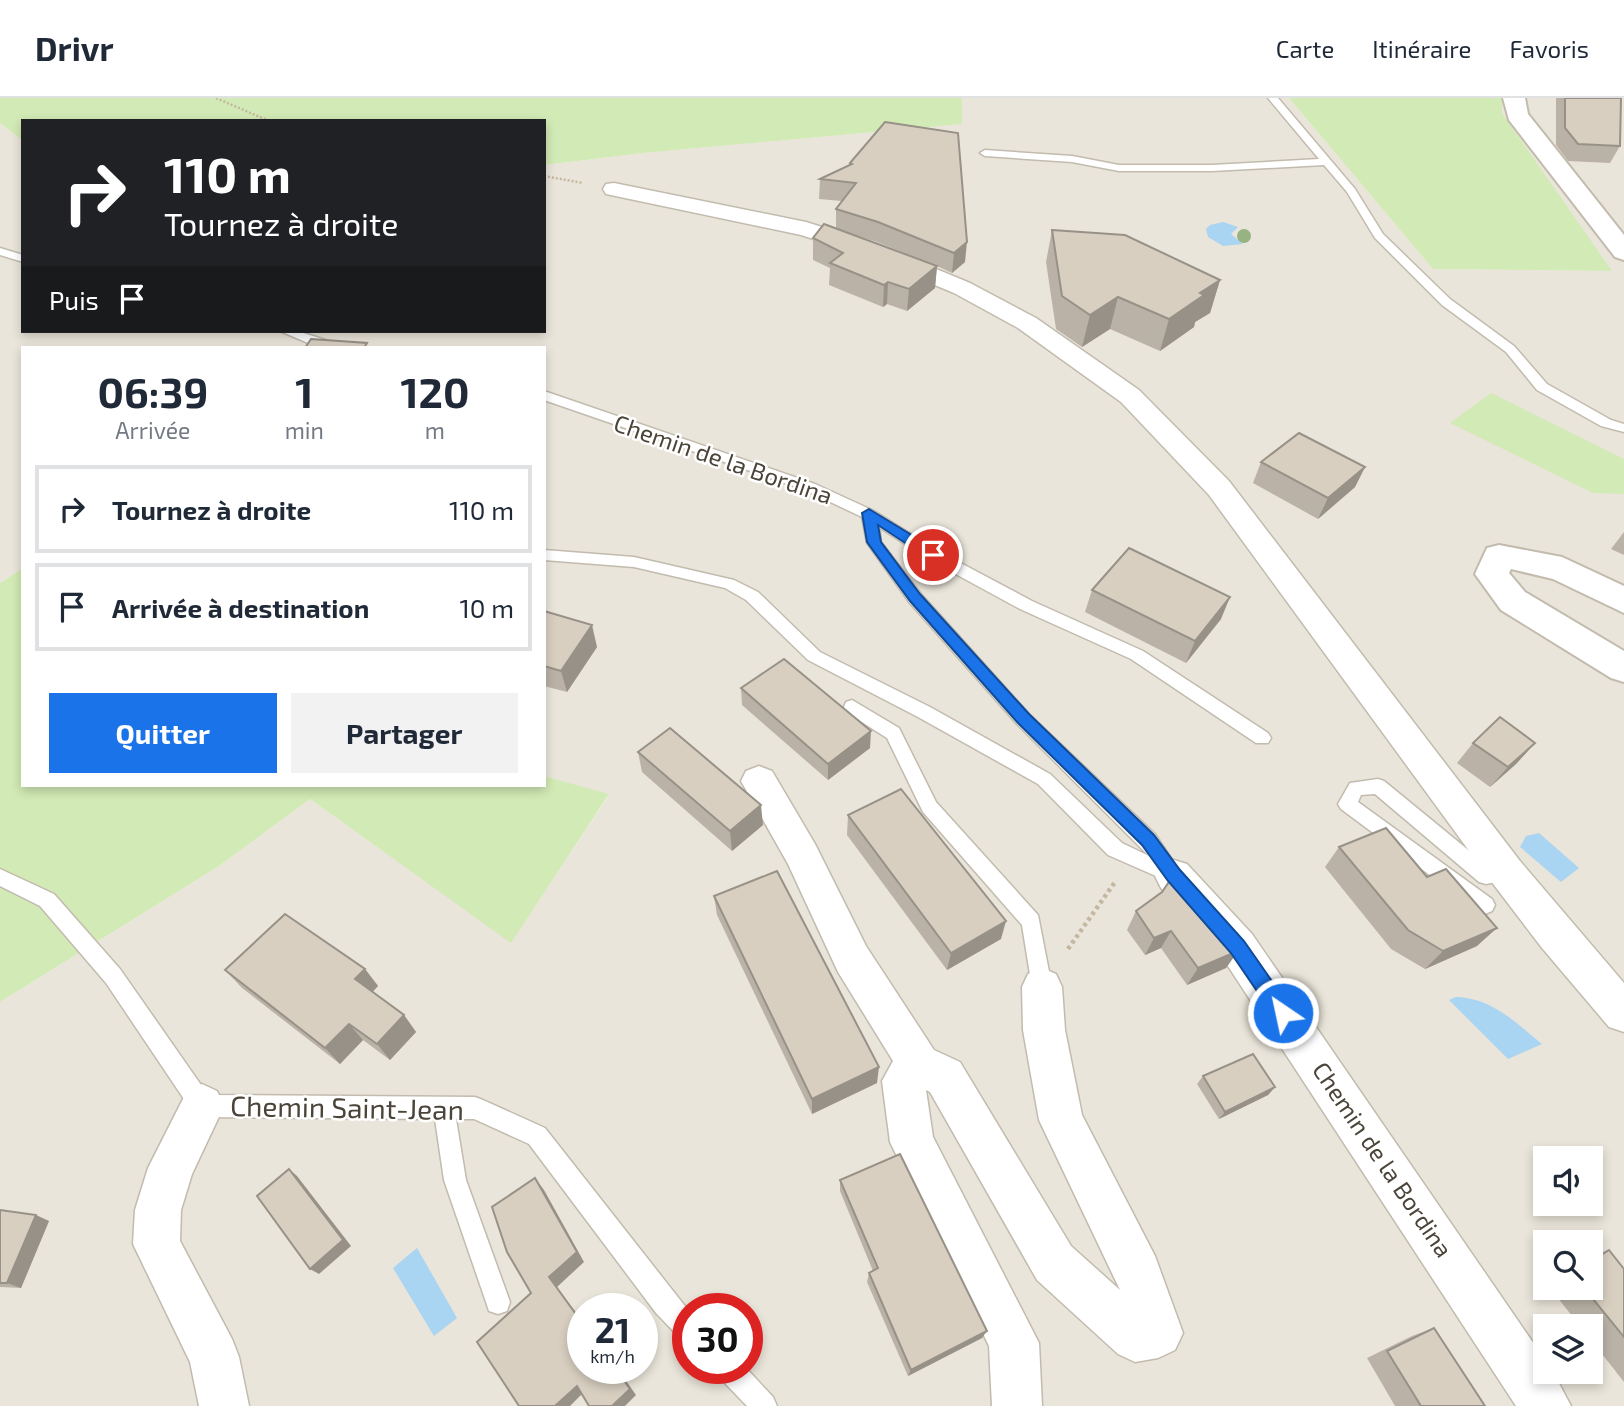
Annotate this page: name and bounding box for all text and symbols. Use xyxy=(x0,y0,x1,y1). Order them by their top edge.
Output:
text: Drivr xyxy=(35,28,114,68)
text: Carte xyxy=(1276,34,1334,63)
text: Itinéraire xyxy=(1372,34,1471,63)
text: Favoris xyxy=(1509,34,1589,63)
text: 110 m xyxy=(164,144,291,203)
icon: right xyxy=(49,147,140,238)
text: Tournez à droite xyxy=(164,204,398,242)
icon: arrive xyxy=(113,280,151,318)
text: Puis xyxy=(49,284,99,315)
text: 06:39 xyxy=(98,366,208,416)
text: 1 xyxy=(295,366,313,416)
text: 120 xyxy=(400,366,469,416)
street label: Chemin de la Bordina xyxy=(610,408,837,510)
text: Arrivée xyxy=(115,416,190,444)
text: min xyxy=(285,416,324,444)
text: m xyxy=(425,416,445,444)
icon: right xyxy=(53,490,91,528)
text: Tournez à droite xyxy=(112,494,311,525)
text: 110 m xyxy=(449,494,514,525)
pin xyxy=(903,525,963,585)
icon: arrive xyxy=(914,536,952,574)
icon: arrive xyxy=(53,588,91,626)
text: Arrivée à destination xyxy=(112,592,369,623)
text: 10 m xyxy=(459,592,514,623)
button: Quitter xyxy=(49,693,277,773)
button: Partager xyxy=(291,693,518,773)
position arrow xyxy=(1246,976,1320,1050)
street label: Chemin de la Bordina xyxy=(1307,1056,1459,1262)
street label: Chemin Saint-Jean xyxy=(230,1088,464,1126)
map controls xyxy=(1533,1146,1603,1384)
button: sound xyxy=(1533,1146,1603,1216)
button: search xyxy=(1533,1230,1603,1300)
speed limit sign: 30 xyxy=(672,1293,763,1384)
text: 21 xyxy=(595,1308,630,1350)
button: layers xyxy=(1533,1314,1603,1384)
text: km/h xyxy=(590,1345,635,1367)

